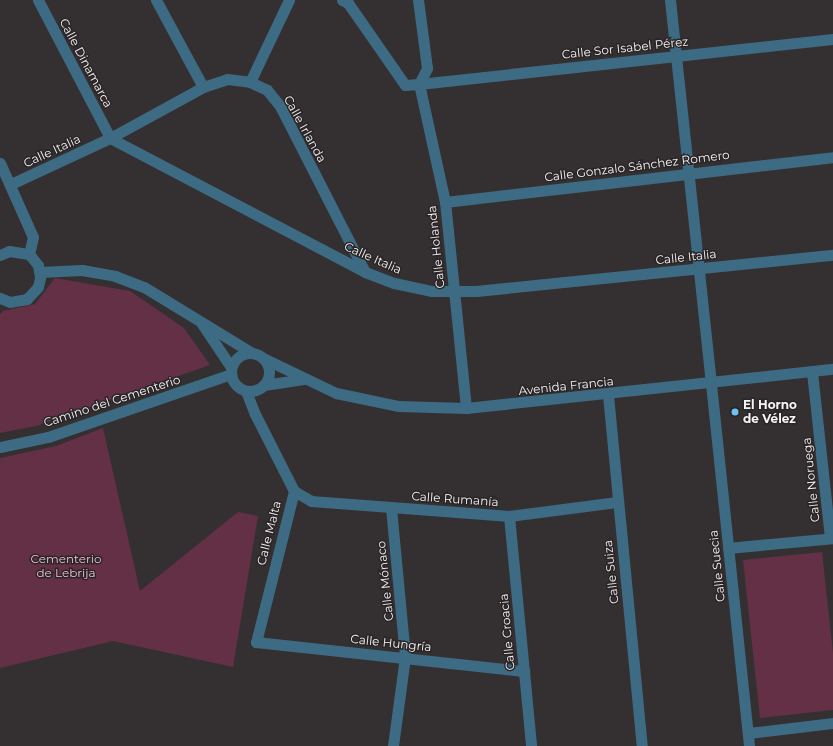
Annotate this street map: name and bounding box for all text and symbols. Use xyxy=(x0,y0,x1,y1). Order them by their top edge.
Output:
street label: Calle Dinamarca xyxy=(56,16,116,110)
street label: Calle Sor Isabel Pérez xyxy=(561,34,689,62)
street label: Calle Irlanda xyxy=(281,93,329,165)
street label: Calle Italia xyxy=(21,132,83,170)
street label: Calle Gonzalo Sánchez Romero xyxy=(544,147,730,185)
street label: Calle Holanda xyxy=(424,205,448,289)
street label: Calle Italia xyxy=(342,239,404,277)
street label: Calle Italia xyxy=(655,247,717,267)
street label: Camino del Cementerio xyxy=(42,372,182,430)
street label: Avenida Francia xyxy=(518,374,614,398)
place label: El Horno de Vélez xyxy=(743,398,797,426)
marker: El Horno de Vélez xyxy=(730,407,740,417)
street label: Calle Noruega xyxy=(799,437,823,523)
street label: Calle Rumanía xyxy=(411,489,499,509)
street label: Calle Malta xyxy=(254,499,284,567)
street label: Calle Suecia xyxy=(706,529,728,603)
street label: Calle Suiza xyxy=(600,539,622,605)
street label: Calle Mónaco xyxy=(374,540,396,622)
park label: Cementerio de Lebrija xyxy=(31,552,101,580)
street label: Calle Croacia xyxy=(496,593,518,671)
street label: Calle Hungría xyxy=(350,632,432,654)

